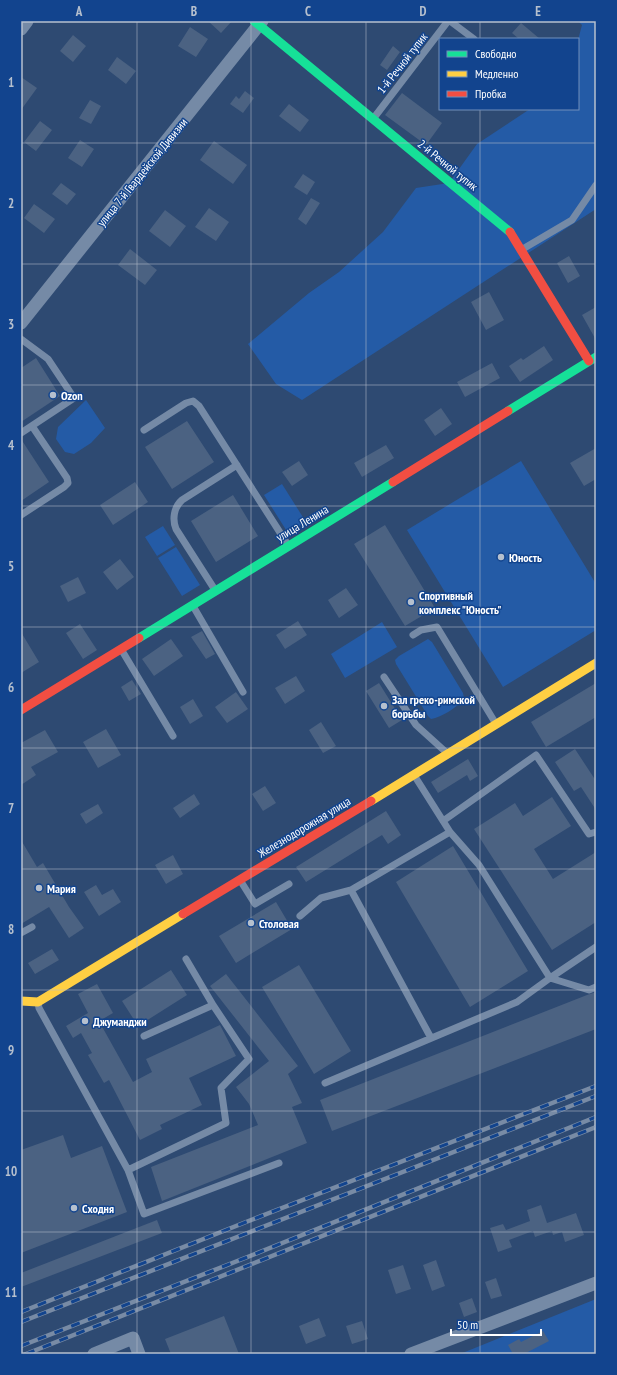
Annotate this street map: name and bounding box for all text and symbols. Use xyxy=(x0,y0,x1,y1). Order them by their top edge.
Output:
text: A xyxy=(75,3,83,20)
text: B xyxy=(191,3,197,20)
text: C xyxy=(305,3,311,20)
text: D xyxy=(420,3,427,20)
text: E xyxy=(535,3,541,20)
street label: 1-й Речной тупик xyxy=(374,29,431,96)
legend xyxy=(439,38,579,110)
text: Свободно xyxy=(475,46,517,61)
text: Медленно xyxy=(475,66,518,81)
text: 1 xyxy=(8,74,14,91)
text: Пробка xyxy=(475,86,507,101)
street label: улица 7-й Гвардейской Дивизии xyxy=(94,115,190,229)
street label: 2-й Речной тупик xyxy=(415,136,481,194)
text: 2 xyxy=(8,195,14,212)
text: 3 xyxy=(8,316,14,333)
place label: Ozon xyxy=(61,388,83,403)
marker: Ozon xyxy=(48,390,58,400)
text: 4 xyxy=(8,437,15,454)
street label: улица Ленина xyxy=(273,501,331,545)
place label: Юность xyxy=(509,550,542,565)
marker: Юность xyxy=(496,552,506,562)
text: 5 xyxy=(8,558,14,575)
place label: Спортивный комплекс "Юность" xyxy=(419,588,502,617)
marker: Спортивный комплекс "Юность" xyxy=(406,597,416,607)
text: 6 xyxy=(8,679,14,696)
place label: Зал греко-римской борьбы xyxy=(392,692,475,721)
marker: Зал греко-римской борьбы xyxy=(379,701,389,711)
street label: Железнодорожная улица xyxy=(254,793,353,861)
text: 7 xyxy=(8,800,14,817)
place label: Мария xyxy=(47,881,76,896)
marker: Мария xyxy=(34,883,44,893)
place label: Столовая xyxy=(259,916,299,931)
marker: Столовая xyxy=(246,918,256,928)
text: 8 xyxy=(8,921,14,938)
place label: Джуманджи xyxy=(93,1014,147,1029)
marker: Джуманджи xyxy=(80,1016,90,1026)
text: 9 xyxy=(8,1042,14,1059)
text: 10 xyxy=(5,1163,17,1180)
place label: Сходня xyxy=(82,1201,114,1216)
marker: Сходня xyxy=(69,1203,79,1213)
text: 11 xyxy=(5,1284,17,1301)
scale bar xyxy=(451,1311,541,1337)
text: 50 m xyxy=(457,1317,478,1332)

